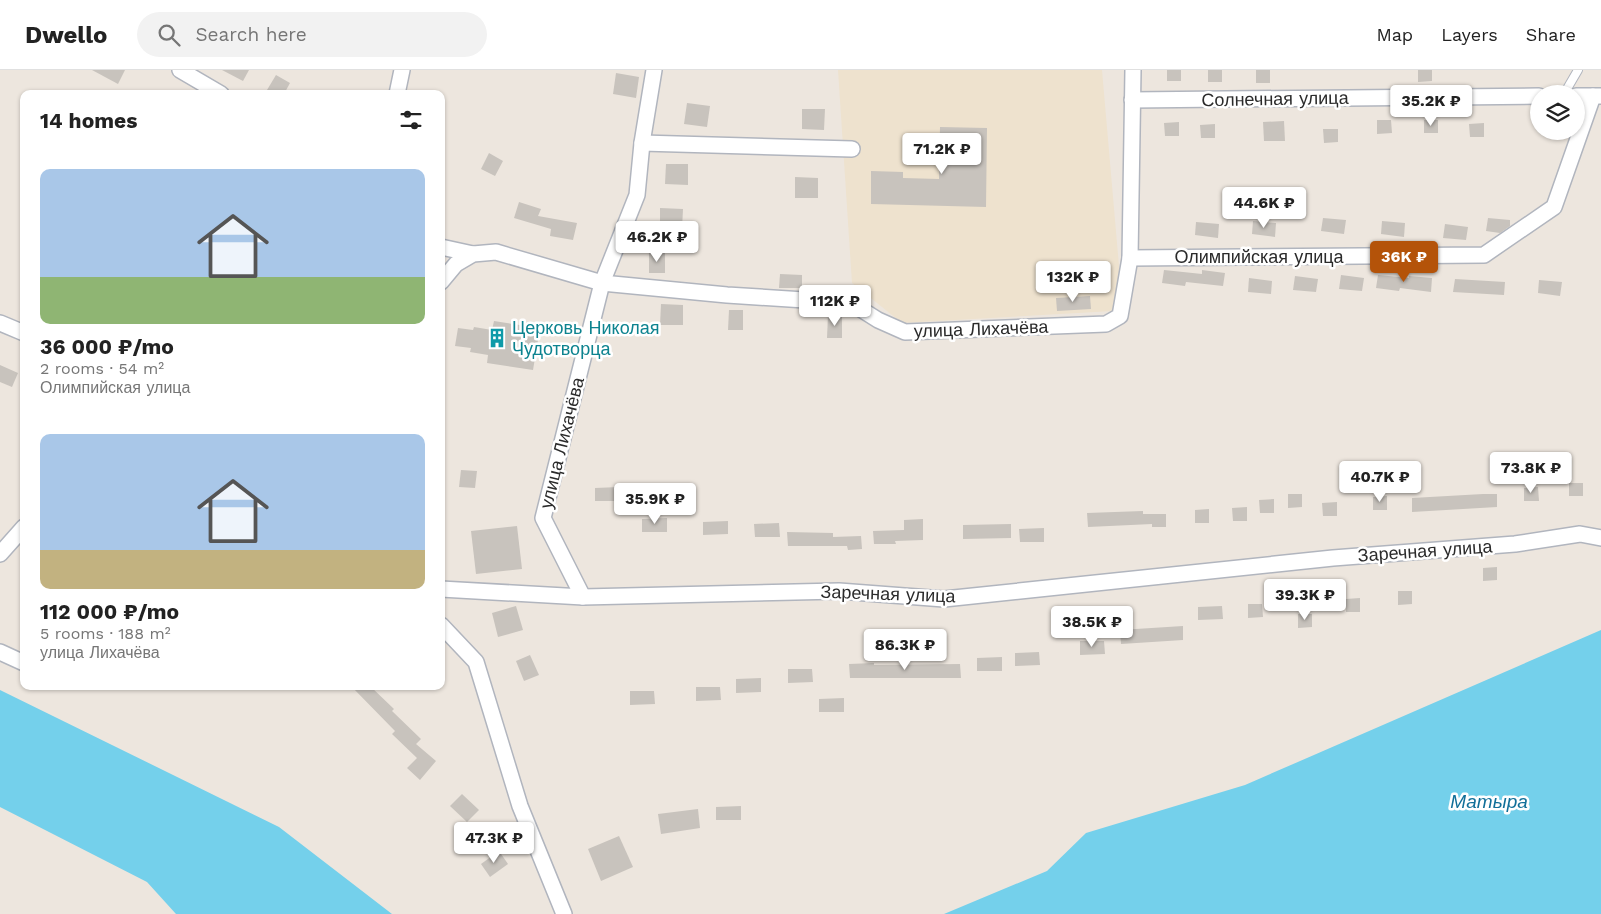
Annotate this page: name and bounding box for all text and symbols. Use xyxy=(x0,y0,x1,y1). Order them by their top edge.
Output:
search box xyxy=(137,12,487,57)
text: Dwello xyxy=(25,21,107,49)
icon: search xyxy=(155,21,183,49)
text: Search here xyxy=(195,23,307,46)
text: Map xyxy=(1376,24,1413,45)
text: Layers xyxy=(1441,24,1498,45)
text: Share xyxy=(1526,24,1576,45)
pin: 35.2K ₽ xyxy=(1385,85,1477,127)
map controls xyxy=(1530,85,1585,140)
button: layers xyxy=(1530,85,1585,140)
street label: Солнечная улица xyxy=(1201,87,1350,110)
text: 35.2K ₽ xyxy=(1401,91,1461,110)
icon: filters xyxy=(397,106,425,134)
text: 14 homes xyxy=(40,108,137,133)
pin: 71.2K ₽ xyxy=(896,132,988,175)
text: 71.2K ₽ xyxy=(913,139,971,158)
pin: 44.6K ₽ xyxy=(1218,186,1310,229)
text: 44.6K ₽ xyxy=(1233,193,1295,212)
icon: home xyxy=(188,201,278,291)
pin: 46.2K ₽ xyxy=(611,220,703,263)
text: 46.2K ₽ xyxy=(627,227,687,246)
pin: 36K ₽ xyxy=(1369,240,1439,283)
street label: Олимпийская улица xyxy=(1174,246,1345,267)
text: 36K ₽ xyxy=(1381,247,1427,266)
pin: 132K ₽ xyxy=(1032,260,1114,303)
text: 132K ₽ xyxy=(1047,267,1099,286)
pin: 112K ₽ xyxy=(794,284,876,327)
text: 112K ₽ xyxy=(810,291,860,310)
street label: улица Лихачёва xyxy=(913,316,1050,341)
place label: Церковь Николая Чудотворца xyxy=(512,317,660,359)
building icon: Церковь Николая Чудотворца xyxy=(486,327,508,349)
text: 36 000 ₽/mo xyxy=(40,334,174,359)
text: 2 rooms · 54 m² xyxy=(40,359,164,378)
street label: улица Лихачёва xyxy=(535,374,588,511)
text: Олимпийская улица xyxy=(40,378,190,397)
pin: 73.8K ₽ xyxy=(1485,452,1577,494)
text: 73.8K ₽ xyxy=(1501,458,1561,477)
pin: 40.7K ₽ xyxy=(1334,460,1426,503)
icon: home xyxy=(188,466,278,556)
text: 40.7K ₽ xyxy=(1350,467,1410,486)
pin: 35.9K ₽ xyxy=(609,482,701,525)
text: 35.9K ₽ xyxy=(625,489,685,508)
street label: Заречная улица xyxy=(1357,535,1494,566)
pin: 39.3K ₽ xyxy=(1259,578,1351,621)
street label: Заречная улица xyxy=(820,581,957,606)
text: 39.3K ₽ xyxy=(1275,585,1335,604)
text: 112 000 ₽/mo xyxy=(40,599,179,624)
pin: 38.5K ₽ xyxy=(1046,606,1138,648)
text: 38.5K ₽ xyxy=(1062,612,1122,631)
text: 5 rooms · 188 m² xyxy=(40,624,171,643)
pin: 86.3K ₽ xyxy=(859,628,951,671)
text: 86.3K ₽ xyxy=(875,635,935,654)
text: улица Лихачёва xyxy=(40,643,160,662)
water label: Матыра xyxy=(1450,790,1528,813)
pin: 47.3K ₽ xyxy=(448,822,540,864)
text: 47.3K ₽ xyxy=(465,828,523,847)

